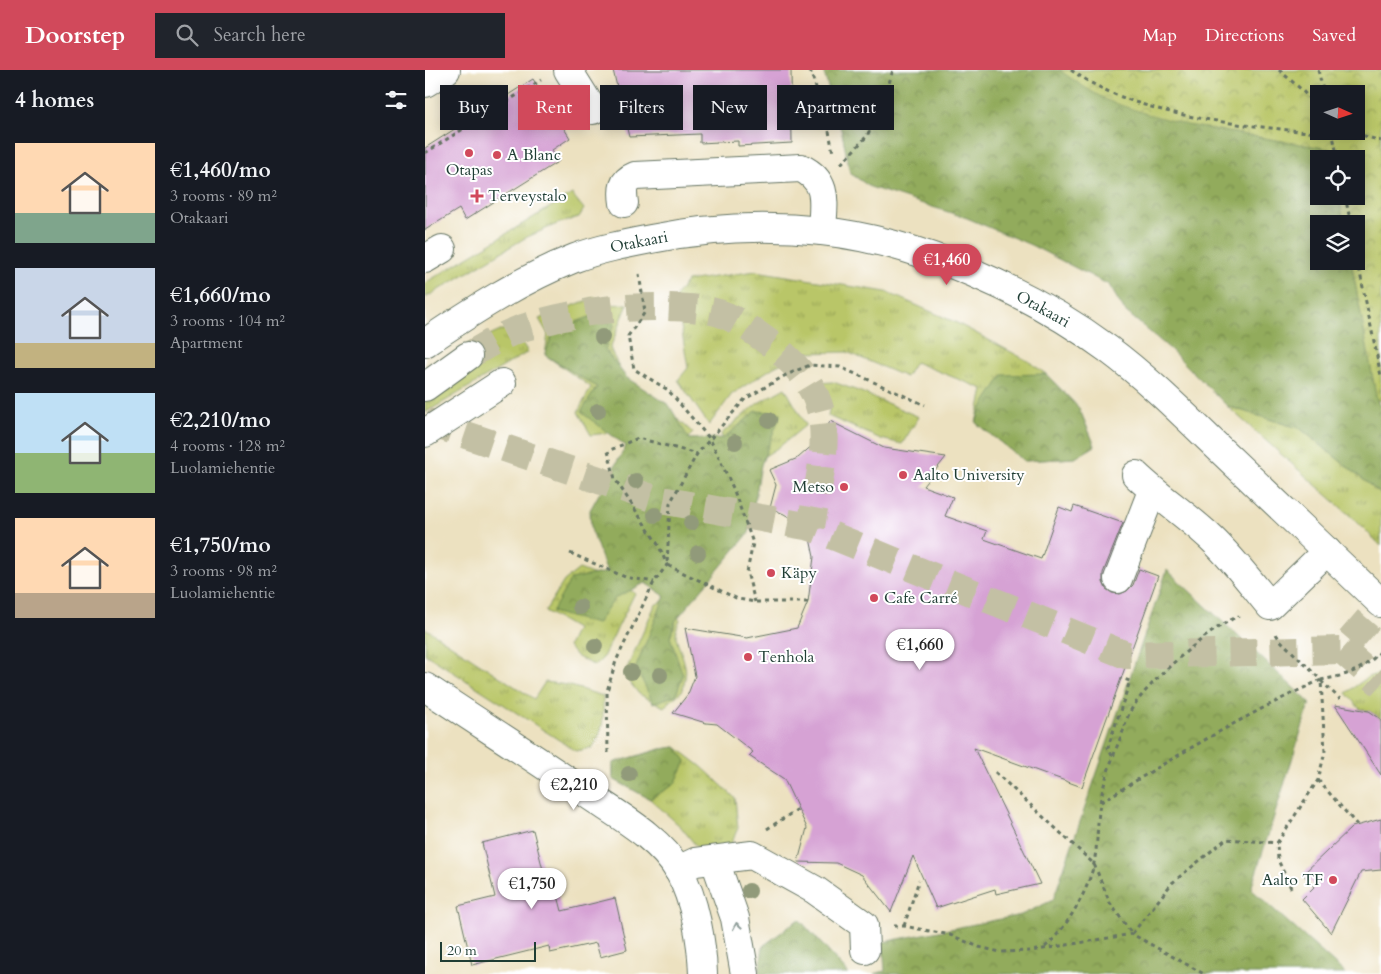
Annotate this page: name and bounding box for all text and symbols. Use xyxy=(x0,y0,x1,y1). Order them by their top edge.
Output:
search box xyxy=(155,13,505,58)
text: Doorstep xyxy=(25,19,125,52)
icon: search xyxy=(173,21,201,49)
text: Search here xyxy=(213,22,306,48)
text: Map xyxy=(1143,23,1177,48)
text: Directions xyxy=(1205,23,1284,48)
text: Saved xyxy=(1312,23,1356,48)
chip: Buy xyxy=(440,85,508,130)
chip: Rent xyxy=(518,85,590,130)
chip: Filters xyxy=(600,85,683,130)
chip: New xyxy=(693,85,767,130)
chip: Apartment xyxy=(777,85,894,130)
north arrow xyxy=(1310,85,1365,140)
map controls xyxy=(1310,85,1365,270)
text: 4 homes xyxy=(15,86,94,115)
icon: filters xyxy=(382,86,410,114)
place label: A Blanc xyxy=(507,144,561,166)
marker: Otapas xyxy=(463,147,475,159)
marker: A Blanc xyxy=(491,149,503,161)
button: locate xyxy=(1310,150,1365,205)
text: €1,460/mo xyxy=(170,156,271,185)
place label: Otapas xyxy=(446,159,492,181)
icon: home xyxy=(55,163,115,223)
text: 3 rooms · 89 m² xyxy=(170,185,277,207)
place label: Terveystalo xyxy=(488,185,567,207)
marker: Terveystalo xyxy=(470,189,484,203)
text: Otakaari xyxy=(170,207,229,229)
button: layers xyxy=(1310,215,1365,270)
street label: Otakaari xyxy=(608,226,670,258)
pin: €1,460 xyxy=(906,244,988,286)
text: €1,460 xyxy=(924,249,971,271)
text: €1,660/mo xyxy=(170,281,271,310)
street label: Otakaari xyxy=(1012,285,1074,333)
icon: home xyxy=(55,288,115,348)
text: 3 rooms · 104 m² xyxy=(170,310,285,332)
text: Apartment xyxy=(170,332,243,354)
text: €2,210/mo xyxy=(170,406,271,435)
icon: home xyxy=(55,413,115,473)
text: 4 rooms · 128 m² xyxy=(170,435,285,457)
text: Luolamiehentie xyxy=(170,457,275,479)
place label: Aalto University xyxy=(913,464,1025,486)
marker: Aalto University xyxy=(897,469,909,481)
place label: Metso xyxy=(793,476,834,498)
marker: Metso xyxy=(838,481,850,493)
text: €1,750/mo xyxy=(170,531,271,560)
icon: home xyxy=(55,538,115,598)
text: 3 rooms · 98 m² xyxy=(170,560,277,582)
place label: Käpy xyxy=(781,562,817,584)
marker: Käpy xyxy=(765,567,777,579)
text: Luolamiehentie xyxy=(170,582,275,604)
place label: Cafe Carré xyxy=(884,587,958,609)
marker: Cafe Carré xyxy=(868,592,880,604)
pin: €1,660 xyxy=(879,628,961,671)
text: €1,660 xyxy=(897,634,944,656)
place label: Tenhola xyxy=(758,646,815,668)
marker: Tenhola xyxy=(742,651,754,663)
pin: €2,210 xyxy=(533,768,615,811)
text: €2,210 xyxy=(551,774,598,796)
pin: €1,750 xyxy=(491,868,573,910)
place label: Aalto TF xyxy=(1262,869,1323,891)
text: €1,750 xyxy=(509,873,556,895)
marker: Aalto TF xyxy=(1327,874,1339,886)
one-way arrow xyxy=(732,922,742,930)
scale bar xyxy=(440,939,536,962)
text: 20 m xyxy=(447,941,477,960)

